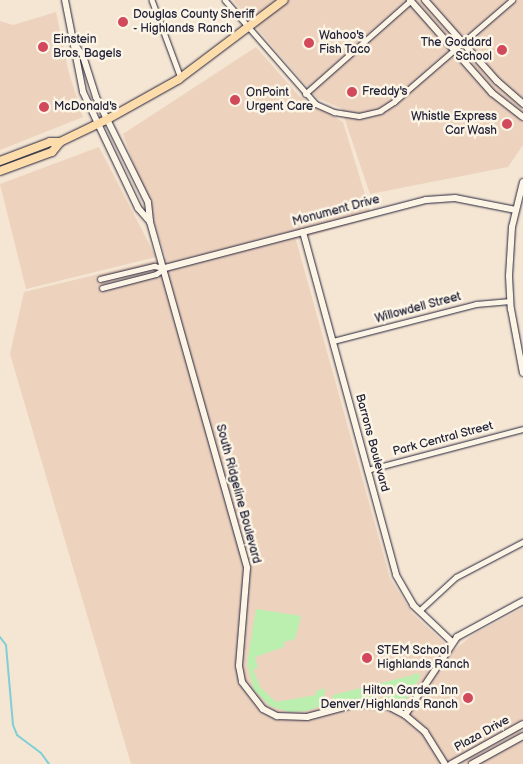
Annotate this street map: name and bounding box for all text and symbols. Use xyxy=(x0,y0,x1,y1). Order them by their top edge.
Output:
place label: Douglas County Sheriff - Highlands Ranch xyxy=(133,8,256,36)
marker: Douglas County Sheriff - Highlands Ranch xyxy=(117,16,129,28)
place label: Wahoo's Fish Taco xyxy=(319,29,371,57)
place label: Einstein Bros. Bagels xyxy=(53,33,121,61)
place label: The Goddard School xyxy=(421,36,492,64)
marker: Wahoo's Fish Taco xyxy=(303,37,315,49)
marker: Einstein Bros. Bagels xyxy=(37,41,49,53)
marker: The Goddard School xyxy=(496,44,508,56)
place label: Freddy's xyxy=(362,85,407,99)
place label: OnPoint Urgent Care xyxy=(246,86,313,114)
marker: Freddy's xyxy=(346,86,358,98)
marker: OnPoint Urgent Care xyxy=(228,93,242,107)
place label: McDonald's xyxy=(54,100,117,114)
marker: McDonald's xyxy=(38,101,50,113)
place label: Whistle Express Car Wash xyxy=(411,110,497,138)
marker: Whistle Express Car Wash xyxy=(501,118,513,130)
street label: Monument Drive xyxy=(291,192,381,230)
street label: Willowdell Street xyxy=(373,290,463,326)
street label: Barrons Boulevard xyxy=(352,392,392,494)
street label: Park Central Street xyxy=(391,419,495,459)
street label: South Ridgeline Boulevard xyxy=(212,423,264,565)
place label: STEM School Highlands Ranch xyxy=(377,644,469,672)
marker: STEM School Highlands Ranch xyxy=(361,652,373,664)
place label: Hilton Garden Inn Denver/Highlands Ranch xyxy=(321,684,458,712)
marker: Hilton Garden Inn Denver/Highlands Ranch xyxy=(462,692,474,704)
street label: Plaza Drive xyxy=(452,713,512,755)

